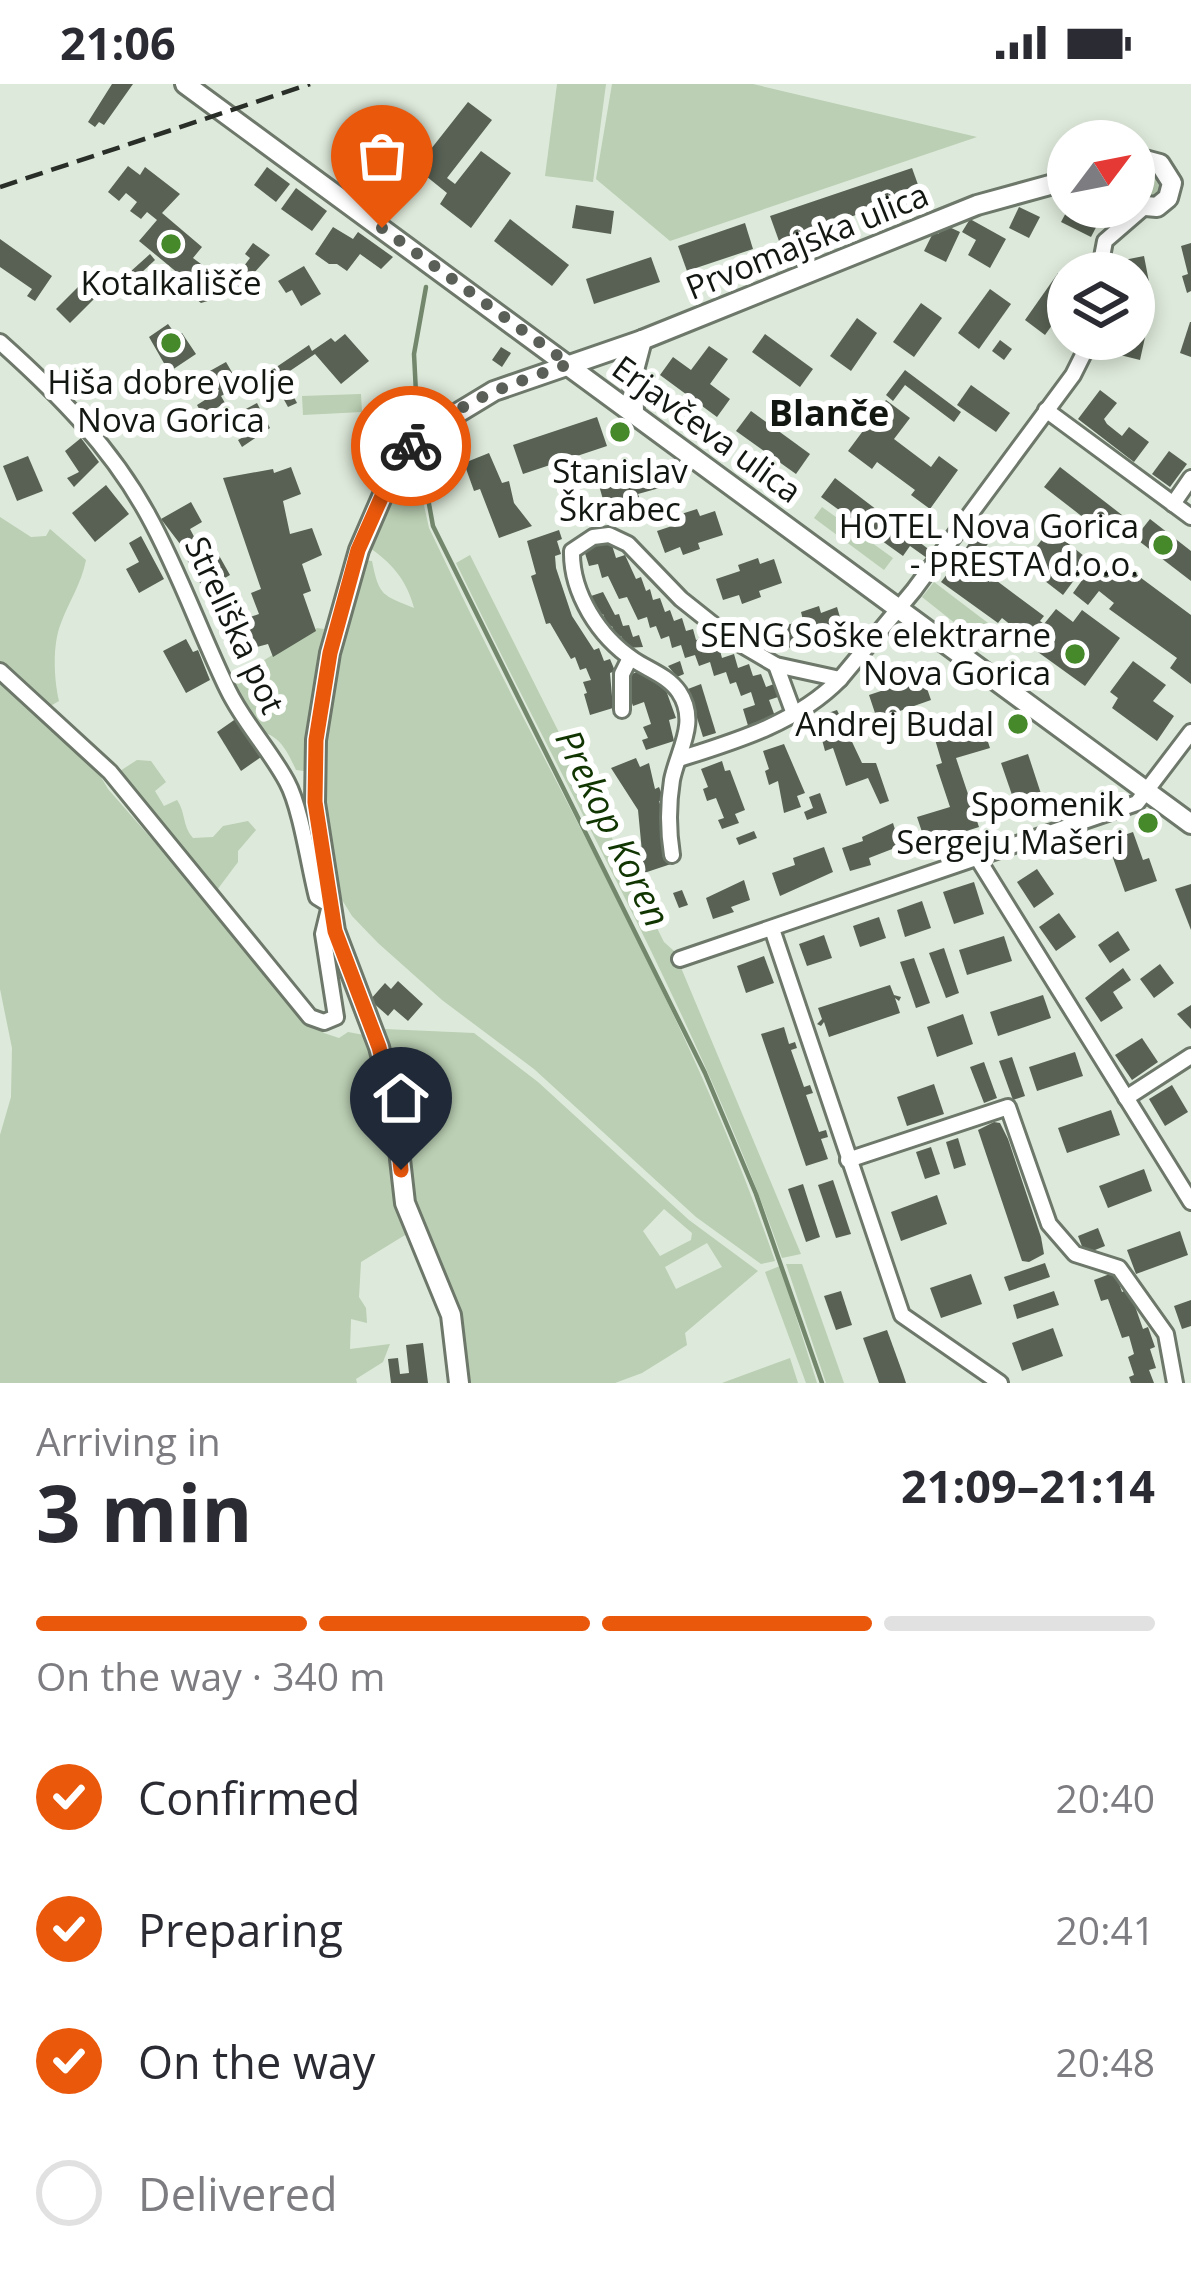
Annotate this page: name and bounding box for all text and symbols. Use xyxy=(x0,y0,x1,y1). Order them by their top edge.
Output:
text: 21:06 xyxy=(60,12,176,73)
pin xyxy=(331,105,433,228)
north arrow xyxy=(1047,120,1155,228)
map controls xyxy=(1047,120,1155,360)
icon: bag xyxy=(349,123,415,189)
street label: Prvomajska ulica xyxy=(679,171,935,310)
marker: Kotalkališče xyxy=(158,231,184,257)
button: layers xyxy=(1047,252,1155,360)
place label: Kotalkališče xyxy=(81,260,261,305)
marker: Hiša dobre volje Nova Gorica xyxy=(158,330,184,356)
street label: Erjavčeva ulica xyxy=(604,345,811,513)
place label: Hiša dobre volje Nova Gorica xyxy=(47,359,295,442)
courier xyxy=(351,386,471,506)
district label: Blanče xyxy=(769,388,889,437)
icon: bike xyxy=(378,413,444,479)
marker: Stanislav Škrabec xyxy=(607,419,633,445)
place label: Stanislav Škrabec xyxy=(552,448,688,531)
place label: HOTEL Nova Gorica - PRESTA d.o.o. xyxy=(839,503,1139,586)
street label: Streliška pot xyxy=(175,529,296,721)
marker: HOTEL Nova Gorica - PRESTA d.o.o. xyxy=(1150,532,1176,558)
place label: SENG Soške elektrarne Nova Gorica xyxy=(700,612,1051,695)
marker: SENG Soške elektrarne Nova Gorica xyxy=(1062,641,1088,667)
place label: Andrej Budal xyxy=(795,701,994,746)
marker: Andrej Budal xyxy=(1005,711,1031,737)
water label: Prekop Koren xyxy=(545,721,682,935)
place label: Spomenik Sergeju Mašeri xyxy=(896,781,1125,864)
marker: Spomenik Sergeju Mašeri xyxy=(1135,810,1161,836)
pin xyxy=(350,1047,452,1170)
icon: home xyxy=(368,1065,434,1131)
text: Arriving in xyxy=(36,1414,221,1467)
text: 21:09–21:14 xyxy=(901,1455,1155,1516)
text: 3 min xyxy=(36,1459,253,1565)
text: On the way · 340 m xyxy=(36,1649,385,1702)
icon: check xyxy=(36,1764,102,1830)
text: Confirmed xyxy=(138,1767,360,1828)
text: 20:40 xyxy=(1056,1771,1155,1824)
icon: check xyxy=(36,1896,102,1962)
text: Preparing xyxy=(138,1899,343,1960)
text: 20:41 xyxy=(1056,1903,1155,1956)
icon: check xyxy=(36,2028,102,2094)
text: On the way xyxy=(138,2031,375,2092)
text: 20:48 xyxy=(1056,2035,1155,2088)
text: Delivered xyxy=(138,2163,338,2224)

